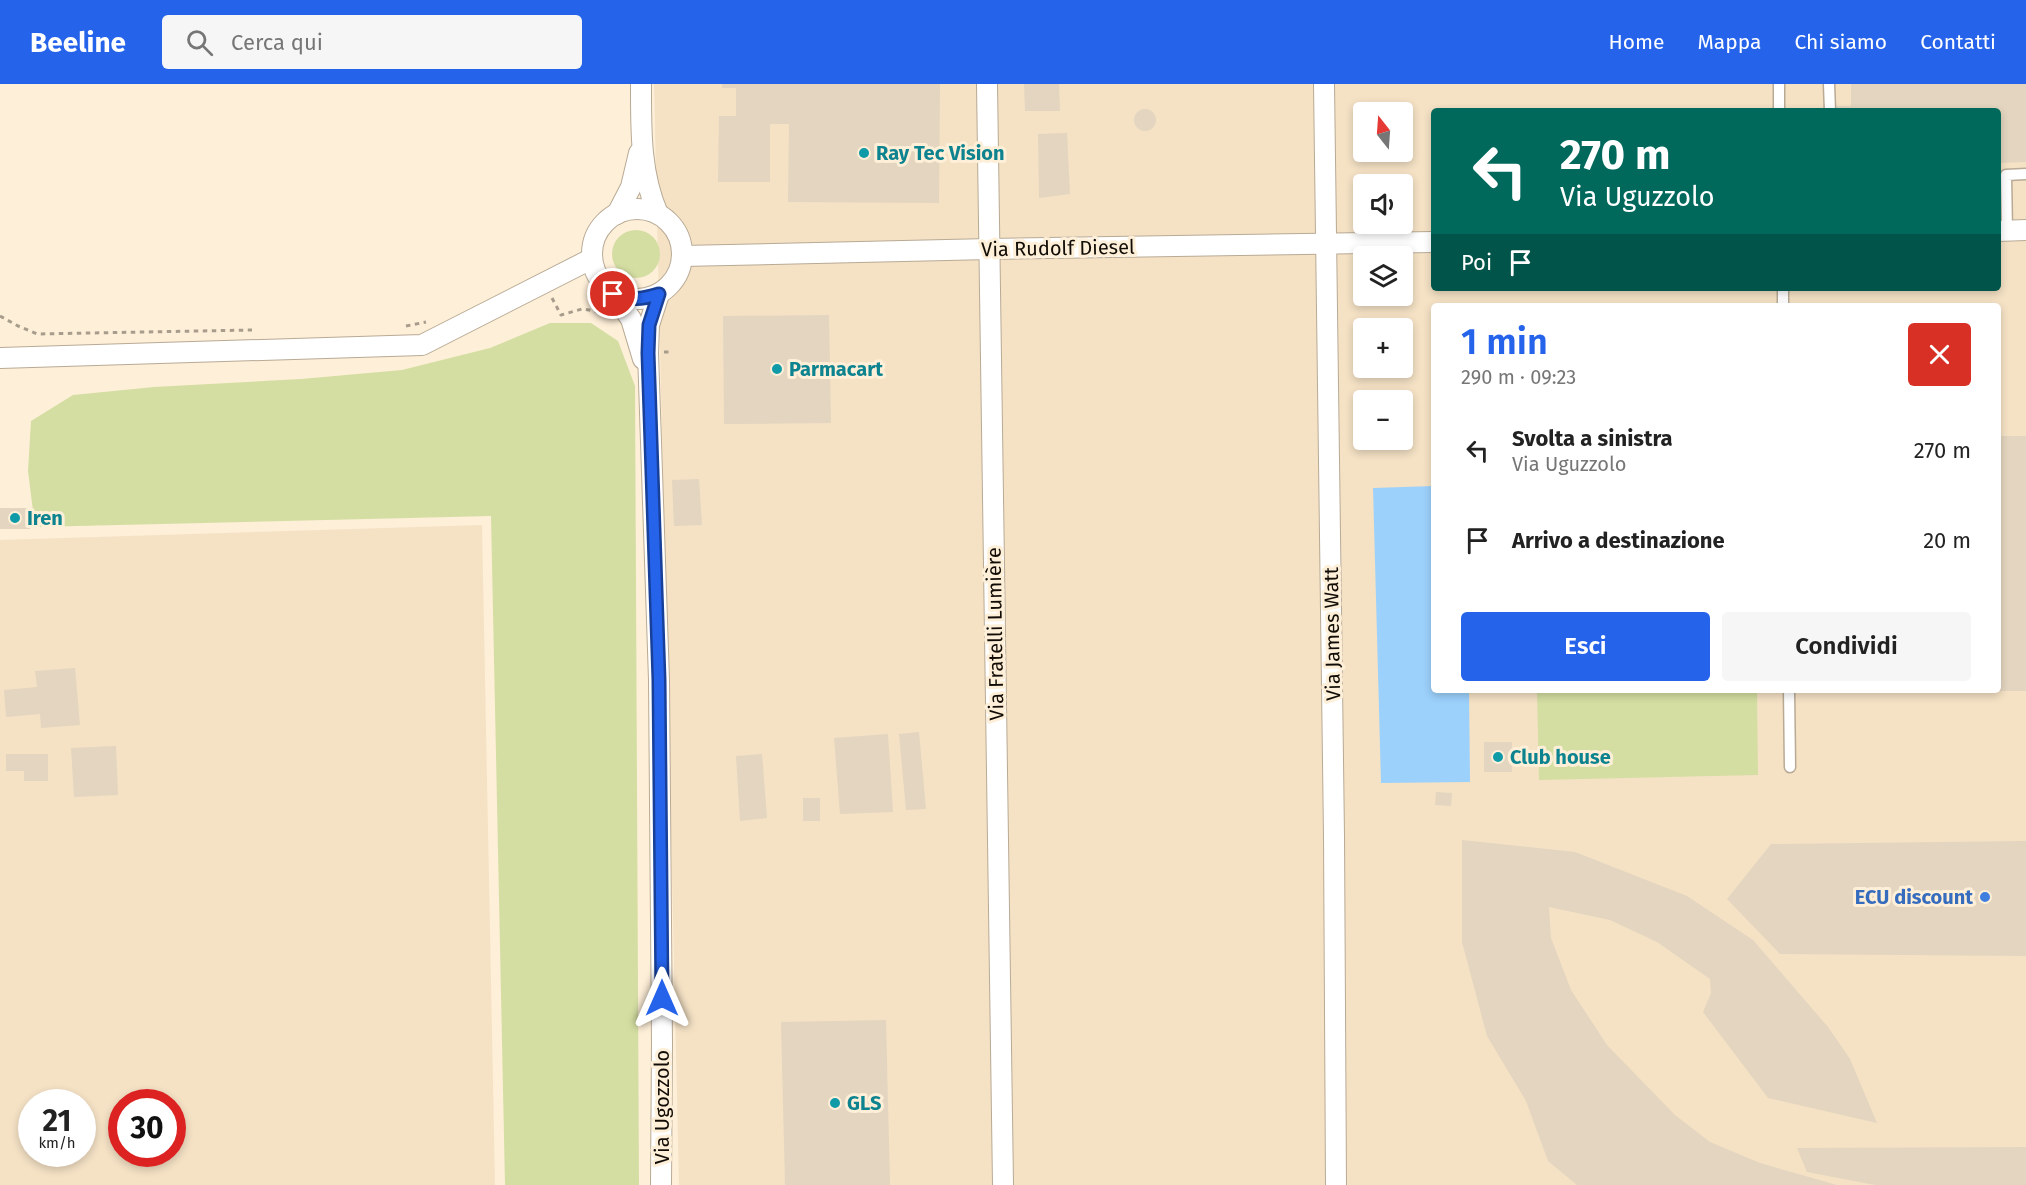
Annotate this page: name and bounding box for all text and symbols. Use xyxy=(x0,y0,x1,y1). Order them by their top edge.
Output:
search box xyxy=(162,15,582,69)
text: Beeline xyxy=(30,26,126,59)
icon: search xyxy=(183,26,216,59)
text: Cerca qui xyxy=(231,29,323,56)
text: Home xyxy=(1608,29,1664,55)
text: Mappa xyxy=(1697,29,1761,55)
text: Chi siamo xyxy=(1794,29,1887,55)
text: Contatti xyxy=(1920,29,1996,55)
north arrow xyxy=(1353,102,1413,162)
map controls xyxy=(1353,102,1413,450)
text: 270 m xyxy=(1560,130,1671,180)
icon: left xyxy=(1461,132,1539,210)
place label: Ray Tec Vision xyxy=(876,141,1005,165)
marker: Ray Tec Vision xyxy=(857,146,871,160)
button: sound xyxy=(1353,174,1413,234)
text: Via Uguzzolo xyxy=(1560,181,1715,213)
street label: Via Rudolf Diesel xyxy=(981,235,1135,261)
button: layers xyxy=(1353,246,1413,306)
icon: arrive xyxy=(1504,246,1537,279)
text: Poi xyxy=(1461,249,1492,276)
pin xyxy=(587,268,638,319)
icon: arrive xyxy=(596,277,629,310)
button: + xyxy=(1353,318,1413,378)
text: 1 min xyxy=(1461,320,1548,364)
button: close xyxy=(1908,323,1971,386)
place label: Parmacart xyxy=(789,357,883,381)
marker: Parmacart xyxy=(770,362,784,376)
text: 290 m · 09:23 xyxy=(1461,365,1576,389)
button: − xyxy=(1353,390,1413,450)
text: Svolta a sinistra xyxy=(1512,425,1673,452)
icon: left xyxy=(1461,434,1494,467)
text: 270 m xyxy=(1914,437,1971,464)
text: Via Uguzzolo xyxy=(1512,452,1626,476)
place label: Iren xyxy=(27,506,63,530)
marker: Iren xyxy=(8,511,22,525)
icon: arrive xyxy=(1461,524,1494,557)
text: Arrivo a destinazione xyxy=(1512,527,1725,554)
text: 20 m xyxy=(1923,527,1971,554)
street label: Via Fratelli Lumière xyxy=(981,547,1009,721)
street label: Via James Watt xyxy=(1319,566,1345,701)
button: Esci xyxy=(1461,612,1710,681)
button: Condividi xyxy=(1722,612,1971,681)
place label: Club house xyxy=(1510,745,1611,769)
marker: Club house xyxy=(1491,750,1505,764)
place label: ECU discount xyxy=(1855,885,1973,909)
marker: ECU discount xyxy=(1978,890,1992,904)
position arrow xyxy=(630,966,694,1030)
street label: Via Ugozzolo xyxy=(650,1050,674,1164)
speed limit sign: 30 xyxy=(108,1089,186,1167)
place label: GLS xyxy=(847,1091,881,1115)
marker: GLS xyxy=(828,1096,842,1110)
text: 21 xyxy=(43,1103,71,1139)
text: km/h xyxy=(38,1134,76,1152)

